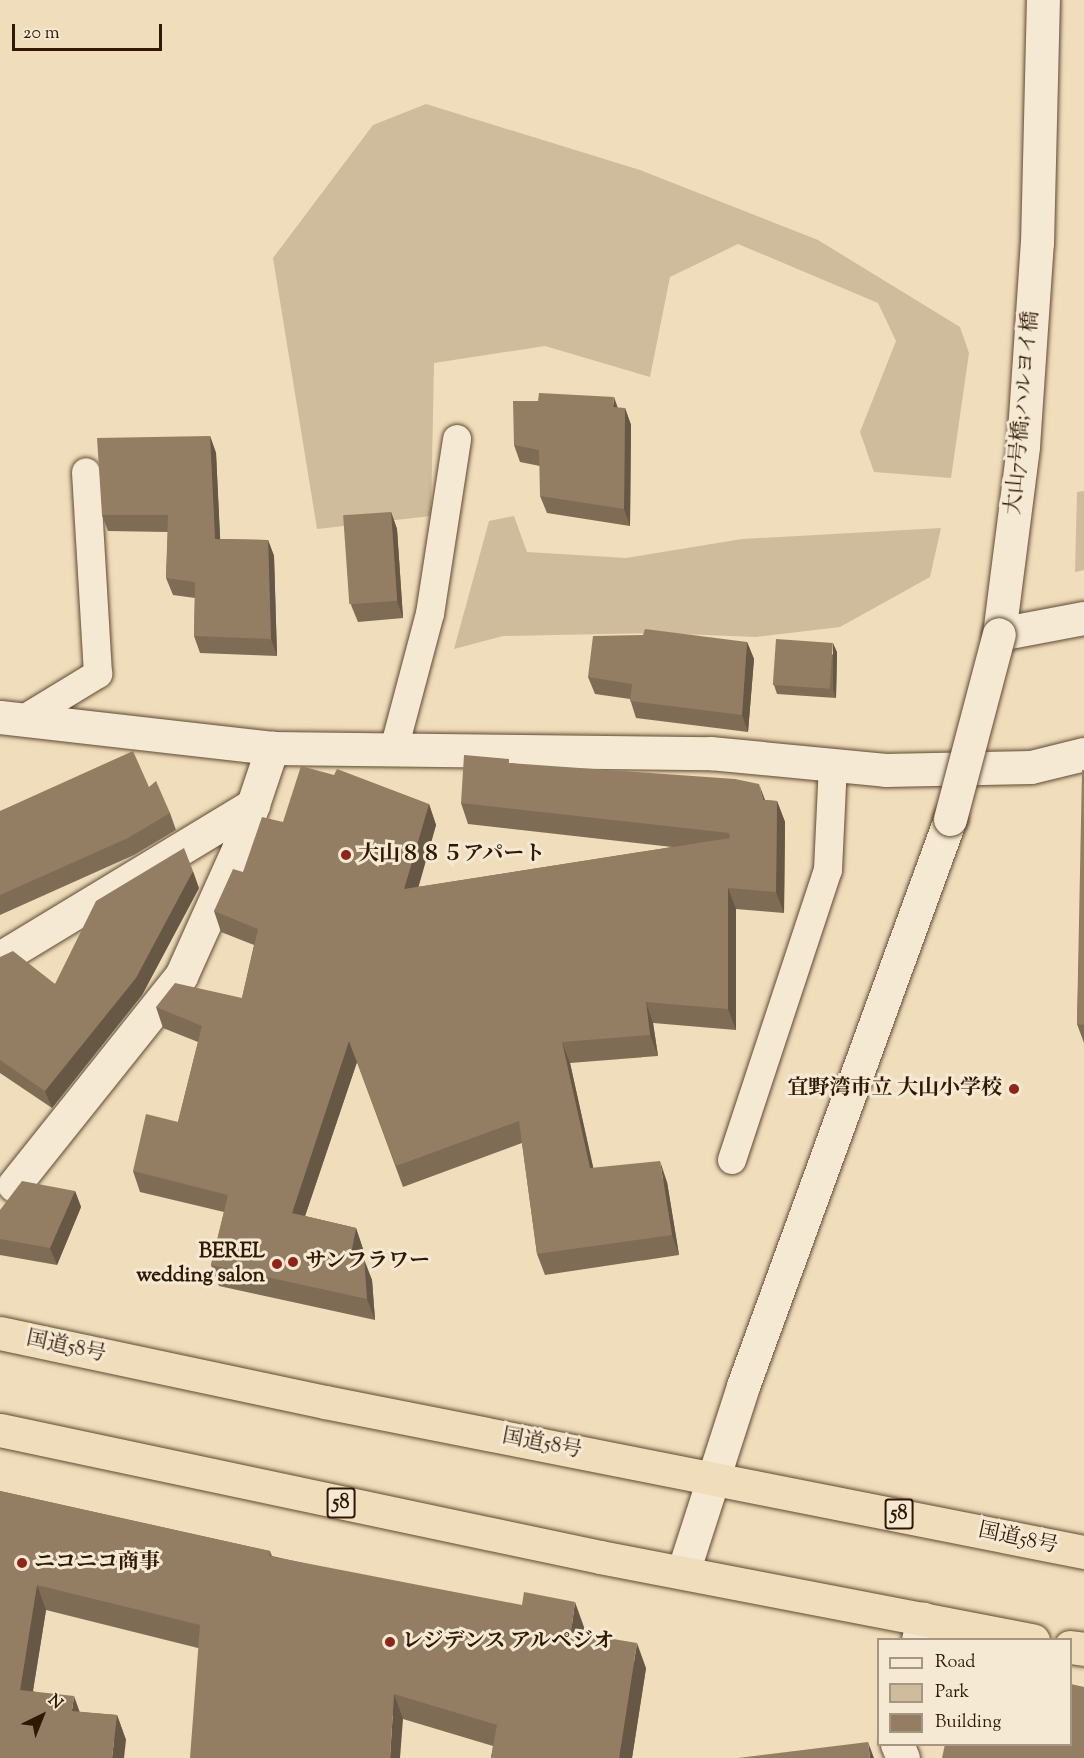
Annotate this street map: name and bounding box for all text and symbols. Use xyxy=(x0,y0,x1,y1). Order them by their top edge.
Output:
scale bar xyxy=(15,12,165,50)
text: 20 m xyxy=(23,21,60,47)
street label: 大山7号橋;ハルヨイ橋 xyxy=(1002,310,1044,516)
place label: 大山８８５アパート xyxy=(358,842,547,868)
marker: 大山８８５アパート xyxy=(339,848,353,862)
place label: 宜野湾市立 大山小学校 xyxy=(788,1076,1002,1102)
marker: 宜野湾市立 大山小学校 xyxy=(1007,1082,1021,1096)
place label: BEREL wedding salon xyxy=(136,1239,265,1289)
place label: サンフラワー xyxy=(305,1249,431,1275)
marker: サンフラワー xyxy=(286,1255,300,1269)
marker: BEREL wedding salon xyxy=(270,1257,284,1271)
street label: 国道58号 xyxy=(24,1326,108,1368)
street label: 国道58号 xyxy=(500,1424,584,1464)
road number: 58 xyxy=(326,1486,356,1520)
road number: 58 xyxy=(884,1497,914,1531)
street label: 国道58号 xyxy=(976,1518,1060,1560)
place label: ニコニコ商事 xyxy=(34,1550,160,1576)
marker: ニコニコ商事 xyxy=(15,1556,29,1570)
place label: レジデンス アルペジオ xyxy=(402,1629,616,1655)
marker: レジデンス アルペジオ xyxy=(383,1635,397,1649)
legend xyxy=(877,1638,1072,1746)
text: Road xyxy=(935,1650,975,1676)
text: Park xyxy=(935,1680,969,1706)
north arrow xyxy=(12,1686,72,1746)
text: N xyxy=(42,1690,67,1715)
text: Building xyxy=(935,1710,1001,1736)

